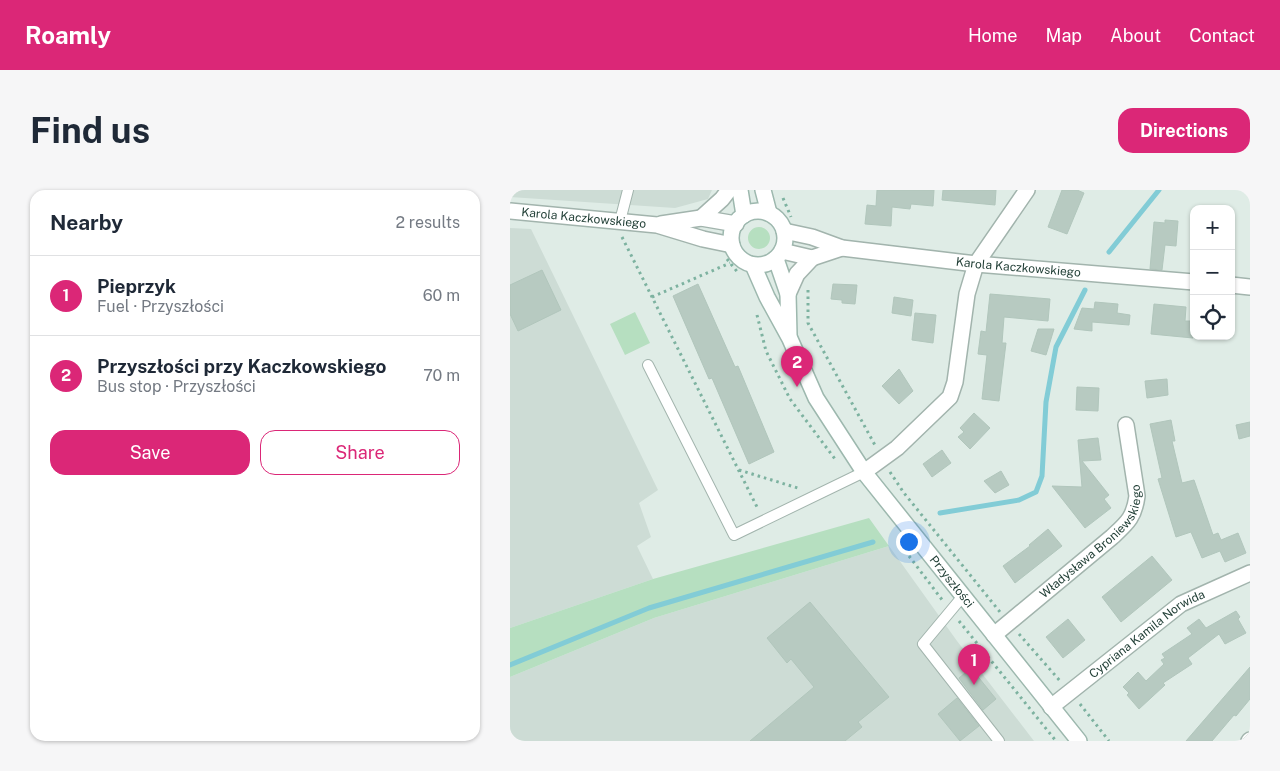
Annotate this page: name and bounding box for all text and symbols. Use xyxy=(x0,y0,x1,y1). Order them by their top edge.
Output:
text: Roamly xyxy=(25,21,111,49)
text: Home xyxy=(968,25,1018,46)
text: Map xyxy=(1046,25,1082,46)
text: About xyxy=(1110,25,1161,46)
text: Contact xyxy=(1189,25,1255,46)
button: Directions xyxy=(1118,108,1250,153)
text: Find us xyxy=(30,110,150,151)
street label: Karola Kaczkowskiego xyxy=(521,205,647,231)
map controls xyxy=(1190,205,1235,340)
button: + xyxy=(1190,205,1235,250)
text: Nearby xyxy=(50,210,123,235)
text: 2 results xyxy=(395,213,460,232)
button: − xyxy=(1190,250,1235,295)
street label: Karola Kaczkowskiego xyxy=(955,255,1082,280)
text: Pieprzyk xyxy=(97,275,176,297)
text: 1 xyxy=(63,286,69,305)
text: 60 m xyxy=(423,286,460,305)
button: locate xyxy=(1190,295,1235,340)
text: Fuel · Przyszłości xyxy=(97,297,224,316)
pin: 2 xyxy=(781,346,813,387)
text: Przyszłości przy Kaczkowskiego xyxy=(97,355,387,377)
text: 2 xyxy=(61,366,71,385)
text: 70 m xyxy=(423,366,460,385)
text: Bus stop · Przyszłości xyxy=(97,377,256,396)
button: Save xyxy=(50,430,250,475)
button: Share xyxy=(260,430,460,475)
street label: Władysława Broniewskiego xyxy=(1037,483,1144,601)
your location xyxy=(896,529,922,555)
street label: Przyszłości xyxy=(927,553,977,611)
street label: Cypriana Kamila Norwida xyxy=(1086,587,1207,681)
pin: 1 xyxy=(958,644,990,685)

